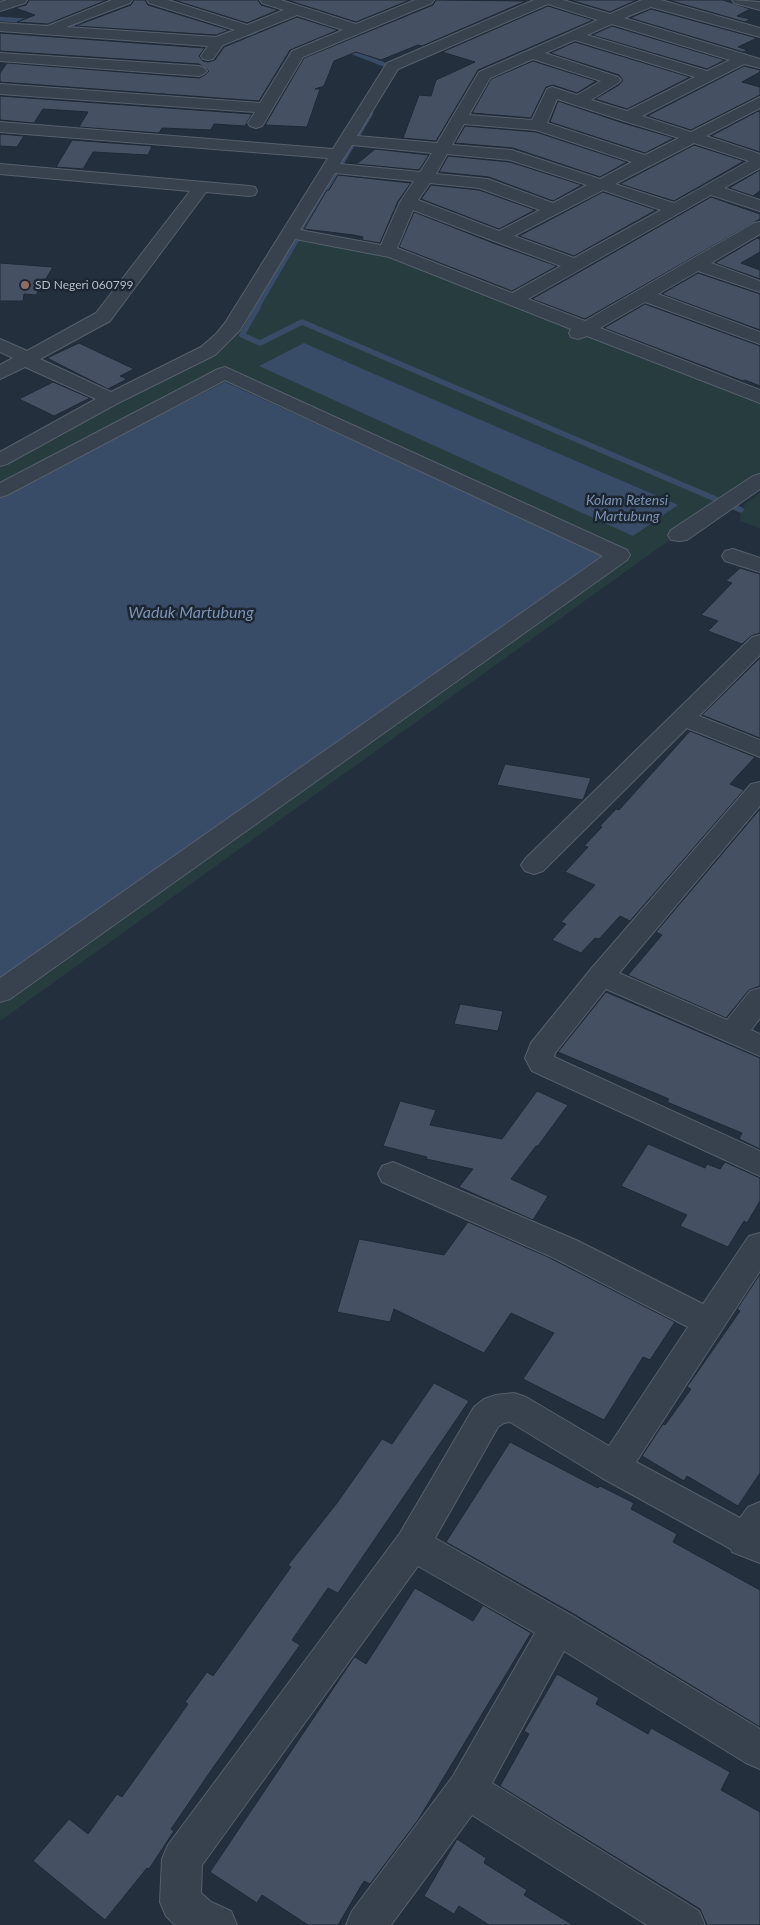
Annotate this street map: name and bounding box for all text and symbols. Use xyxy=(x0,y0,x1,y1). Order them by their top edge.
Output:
place label: SD Negeri 060799 xyxy=(35,278,134,292)
marker: SD Negeri 060799 xyxy=(19,279,31,291)
water label: Kolam Retensi Martubung xyxy=(586,492,668,524)
water label: Waduk Martubung xyxy=(128,603,254,623)

